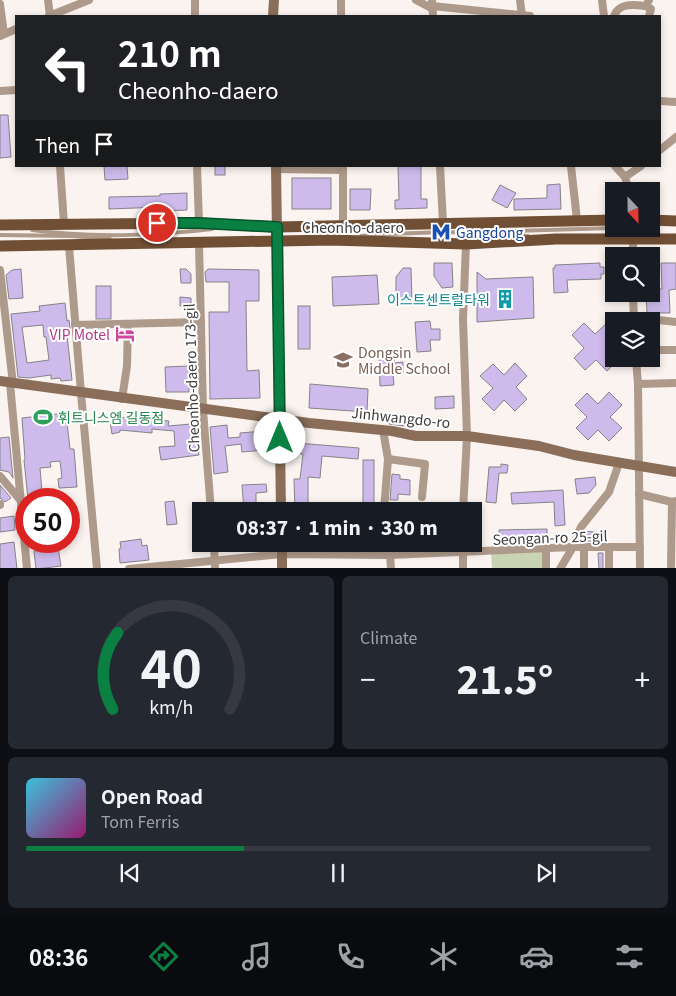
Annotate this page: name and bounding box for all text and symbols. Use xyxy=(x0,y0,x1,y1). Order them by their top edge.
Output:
text: 210 m xyxy=(118,26,222,77)
icon: left xyxy=(35,35,100,100)
text: Cheonho-daero xyxy=(118,73,279,105)
icon: arrive xyxy=(90,130,118,158)
text: Then xyxy=(35,131,80,158)
north arrow xyxy=(605,182,660,238)
map controls xyxy=(605,182,660,367)
pin xyxy=(136,202,178,244)
icon: arrive xyxy=(143,209,171,237)
street label: Cheonho-daero xyxy=(302,217,404,237)
metro station icon: Gangdong xyxy=(430,221,452,243)
place label: Gangdong xyxy=(456,222,523,242)
button: search xyxy=(605,247,660,302)
building icon: 이스트센트럴타워 xyxy=(494,288,516,310)
place label: 이스트센트럴타워 xyxy=(387,289,490,309)
street label: Cheonho-daero 173-gil xyxy=(178,303,204,453)
button: layers xyxy=(605,312,660,367)
hotel icon: VIP Motel xyxy=(114,323,136,345)
place label: VIP Motel xyxy=(50,324,110,344)
place label: Dongsin Middle School xyxy=(358,342,450,378)
school or university icon: Dongsin Middle School xyxy=(332,349,354,371)
street label: Jinhwangdo-ro xyxy=(351,402,451,432)
sports icon: 휘트니스엠 길동점 xyxy=(32,406,54,428)
place label: 휘트니스엠 길동점 xyxy=(58,407,164,427)
position arrow xyxy=(253,411,305,463)
speed limit sign: 50 xyxy=(15,488,80,553)
text: 08:37 · 1 min · 330 m xyxy=(236,513,438,540)
street label: Seongan-ro 25-gil xyxy=(492,525,608,549)
text: Climate xyxy=(360,625,417,649)
text: 40 xyxy=(140,628,202,703)
text: 21.5° xyxy=(457,650,553,705)
text: − xyxy=(360,658,376,698)
text: + xyxy=(634,658,650,698)
text: km/h xyxy=(149,693,193,719)
text: Open Road xyxy=(101,782,203,809)
text: Tom Ferris xyxy=(101,809,179,833)
icon: previous xyxy=(116,859,144,887)
icon: pause xyxy=(324,859,352,887)
icon: next xyxy=(532,859,560,887)
icon: directions xyxy=(146,939,181,974)
icon: music xyxy=(239,939,274,974)
icon: phone xyxy=(333,939,368,974)
icon: climate xyxy=(426,939,461,974)
icon: car xyxy=(519,939,554,974)
icon: filters xyxy=(612,939,647,974)
text: 08:36 xyxy=(29,940,88,972)

